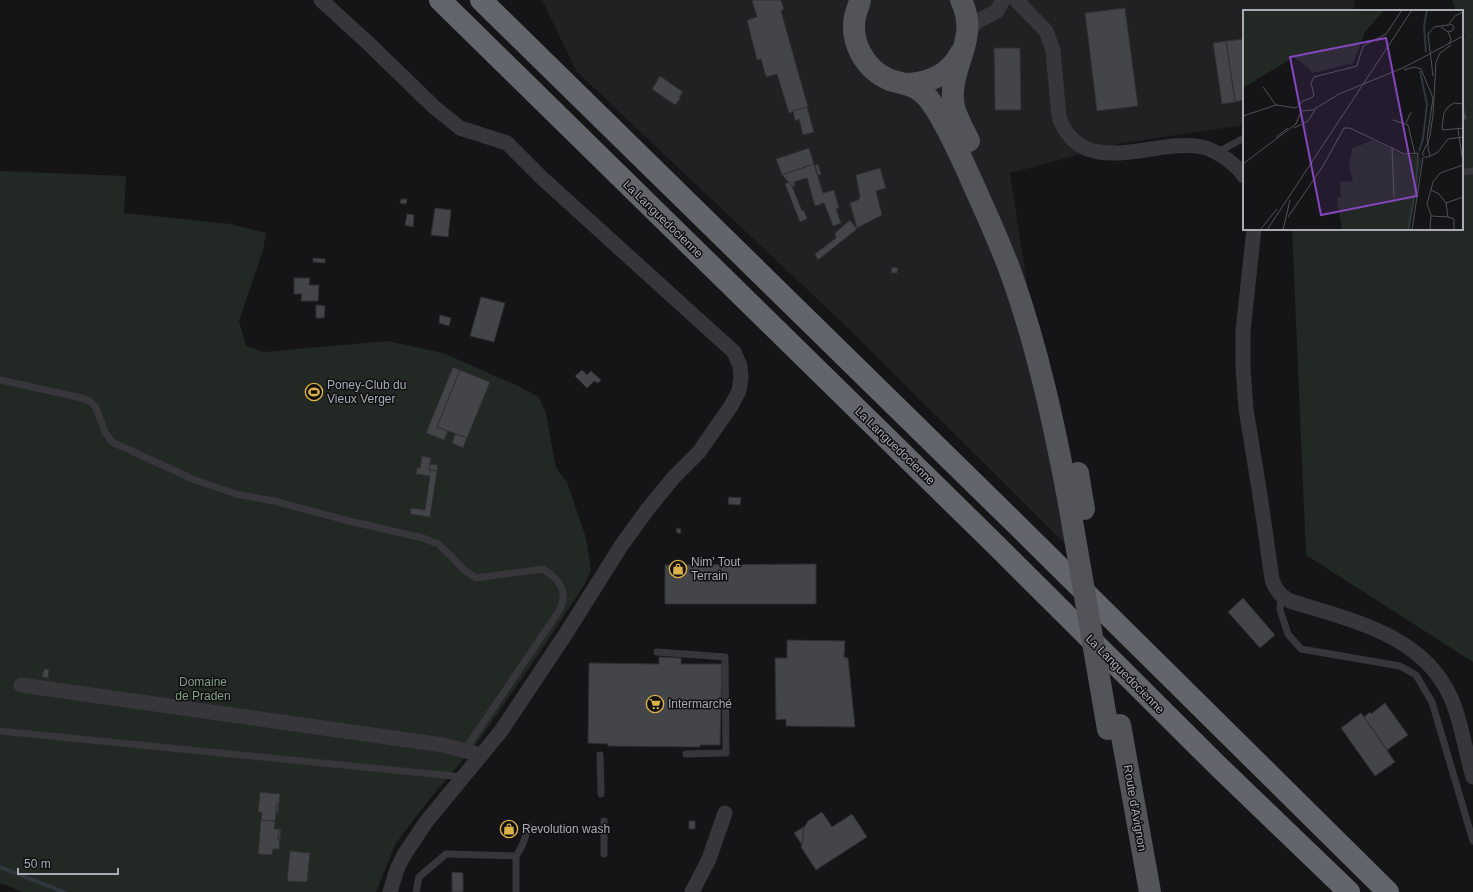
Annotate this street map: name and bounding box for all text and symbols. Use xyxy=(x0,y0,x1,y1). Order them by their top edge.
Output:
inset map xyxy=(1243,10,1463,230)
street label: La Languedocienne xyxy=(620,177,706,261)
place label: Poney-Club du Vieux Verger xyxy=(327,378,406,406)
sports icon: Poney-Club du Vieux Verger xyxy=(304,382,324,402)
street label: La Languedocienne xyxy=(852,404,938,488)
place label: Nim' Tout Terrain xyxy=(691,555,741,583)
shop icon: Nim' Tout Terrain xyxy=(668,559,688,579)
street label: La Languedocienne xyxy=(1083,632,1167,716)
park label: Domaine de Praden xyxy=(175,675,231,703)
supermarket icon: Intermarché xyxy=(645,694,665,714)
place label: Intermarché xyxy=(668,697,732,711)
street label: Route d'Avignon xyxy=(1121,764,1149,852)
shop icon: Revolution wash xyxy=(499,819,519,839)
place label: Revolution wash xyxy=(522,822,610,836)
scale bar xyxy=(18,850,118,876)
text: 50 m xyxy=(24,857,51,871)

